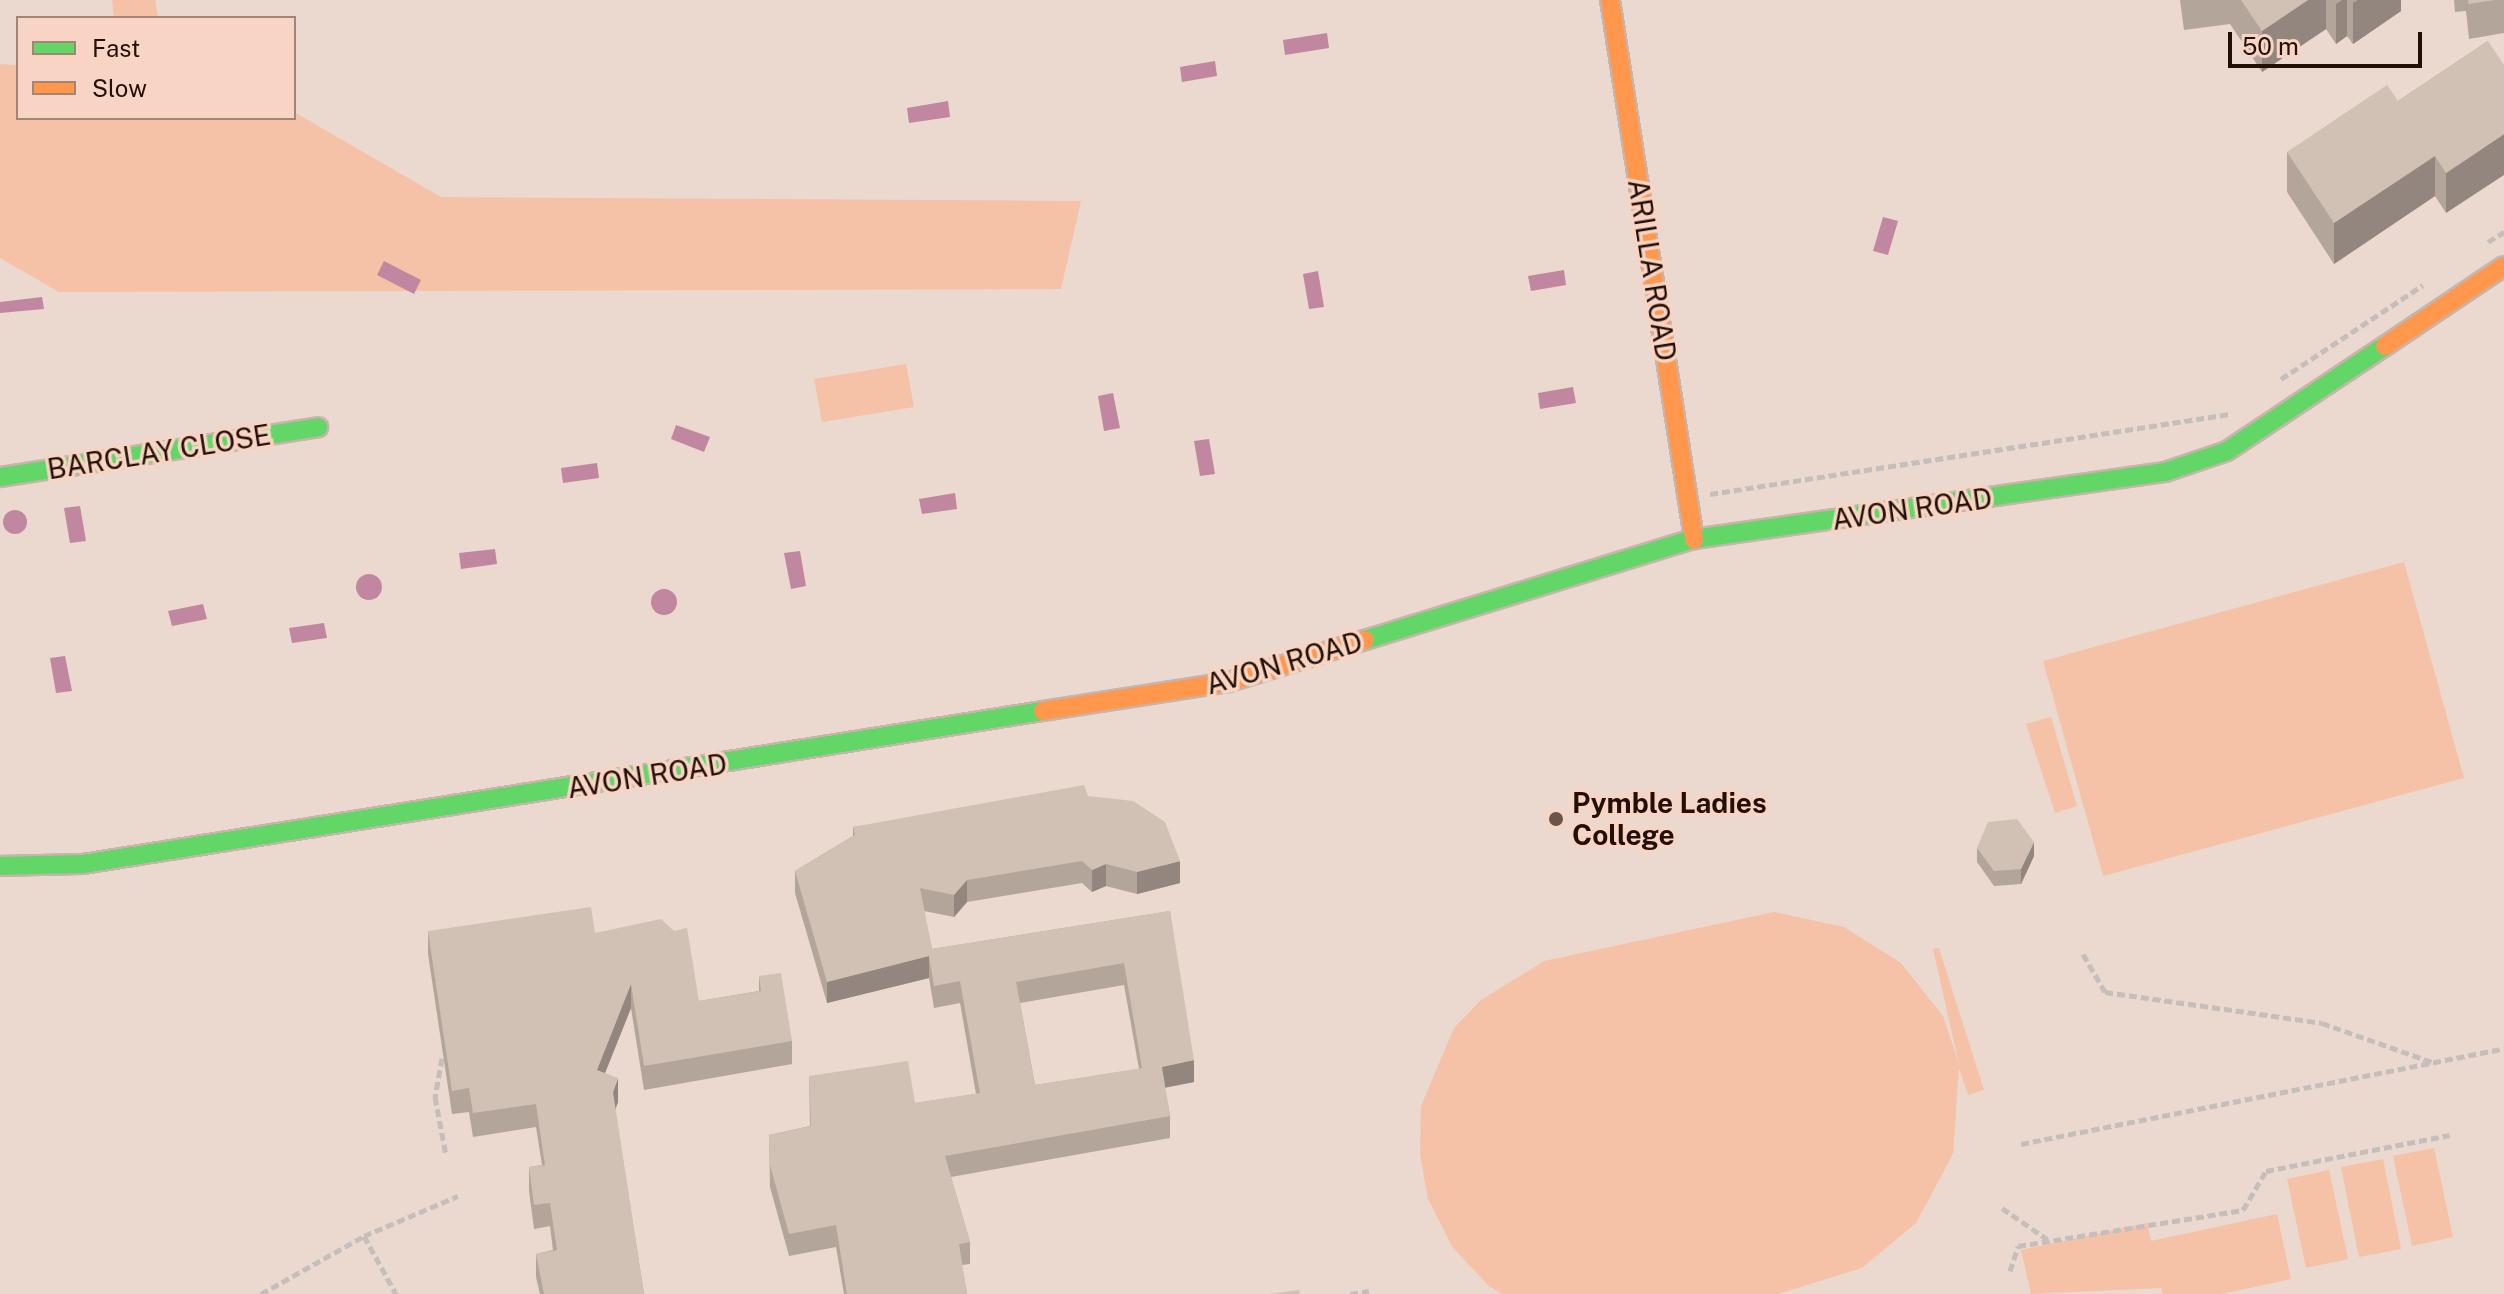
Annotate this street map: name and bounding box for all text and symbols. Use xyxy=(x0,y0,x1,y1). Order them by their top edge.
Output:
legend xyxy=(16,16,296,120)
scale bar xyxy=(2232,16,2426,66)
text: 50 m xyxy=(2242,32,2299,60)
text: Fast xyxy=(92,34,140,62)
text: Slow xyxy=(92,74,147,102)
street label: ARILLA ROAD xyxy=(1621,177,1683,363)
street label: BARCLAY CLOSE xyxy=(45,418,273,486)
street label: AVON ROAD xyxy=(1830,481,1994,537)
street label: AVON ROAD xyxy=(1202,625,1366,701)
street label: AVON ROAD xyxy=(565,747,729,805)
place label: Pymble Ladies College xyxy=(1572,786,1767,852)
marker: Pymble Ladies College xyxy=(1547,810,1565,828)

